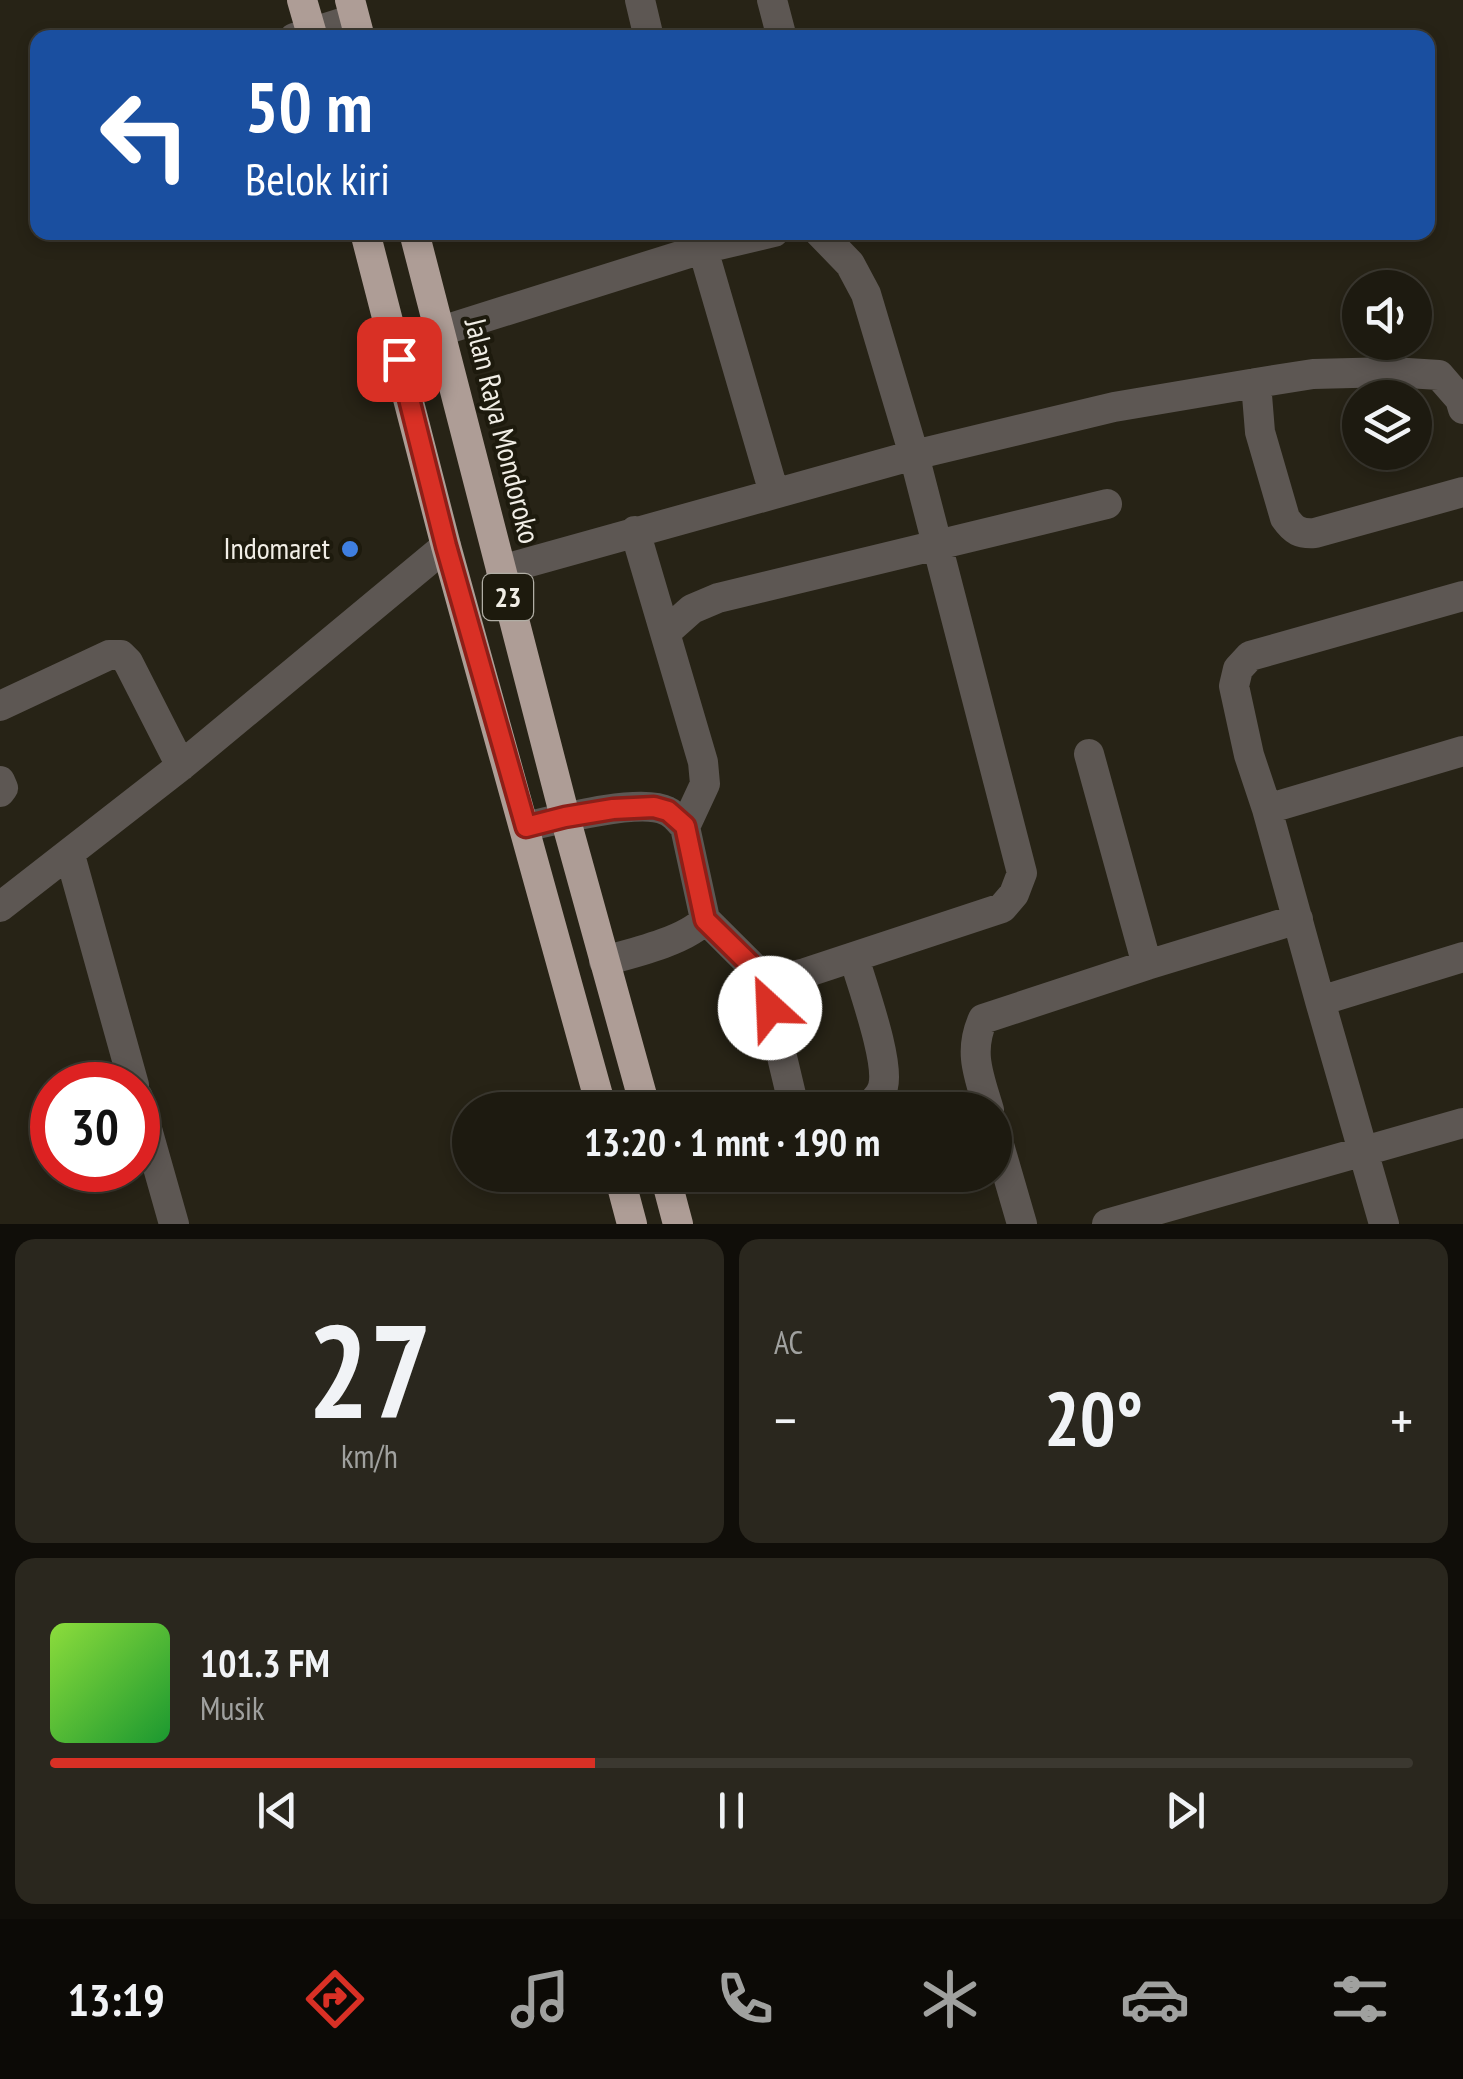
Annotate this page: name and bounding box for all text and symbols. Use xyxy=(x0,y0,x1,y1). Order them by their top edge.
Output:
text: 50 m xyxy=(245,61,373,151)
icon: left xyxy=(80,70,210,200)
text: Belok kiri xyxy=(245,149,390,207)
map controls xyxy=(1342,270,1432,470)
button: sound xyxy=(1342,270,1432,360)
street label: Jalan Raya Mondoroko xyxy=(456,313,550,547)
pin xyxy=(357,317,442,402)
icon: arrive xyxy=(372,332,427,387)
button: layers xyxy=(1342,380,1432,470)
place label: Indomaret xyxy=(224,528,331,567)
marker: Indomaret xyxy=(339,538,361,560)
road number: 23 xyxy=(483,574,533,620)
position arrow xyxy=(718,956,822,1060)
speed limit sign: 30 xyxy=(30,1062,160,1192)
text: 13:20 · 1 mnt · 190 m xyxy=(584,1117,880,1166)
text: 27 xyxy=(307,1286,432,1454)
text: AC xyxy=(774,1321,803,1363)
text: 20° xyxy=(1044,1370,1143,1467)
text: − xyxy=(774,1384,797,1455)
text: + xyxy=(1390,1384,1413,1455)
text: km/h xyxy=(341,1435,398,1477)
text: 101.3 FM xyxy=(200,1638,330,1687)
text: Musik xyxy=(200,1687,264,1729)
icon: previous xyxy=(250,1783,305,1838)
icon: pause xyxy=(704,1783,759,1838)
icon: next xyxy=(1158,1783,1213,1838)
icon: directions xyxy=(300,1964,370,2034)
icon: music xyxy=(505,1964,575,2034)
icon: phone xyxy=(710,1964,780,2034)
icon: climate xyxy=(915,1964,985,2034)
icon: car xyxy=(1120,1964,1190,2034)
icon: filters xyxy=(1325,1964,1395,2034)
text: 13:19 xyxy=(68,1970,165,2028)

